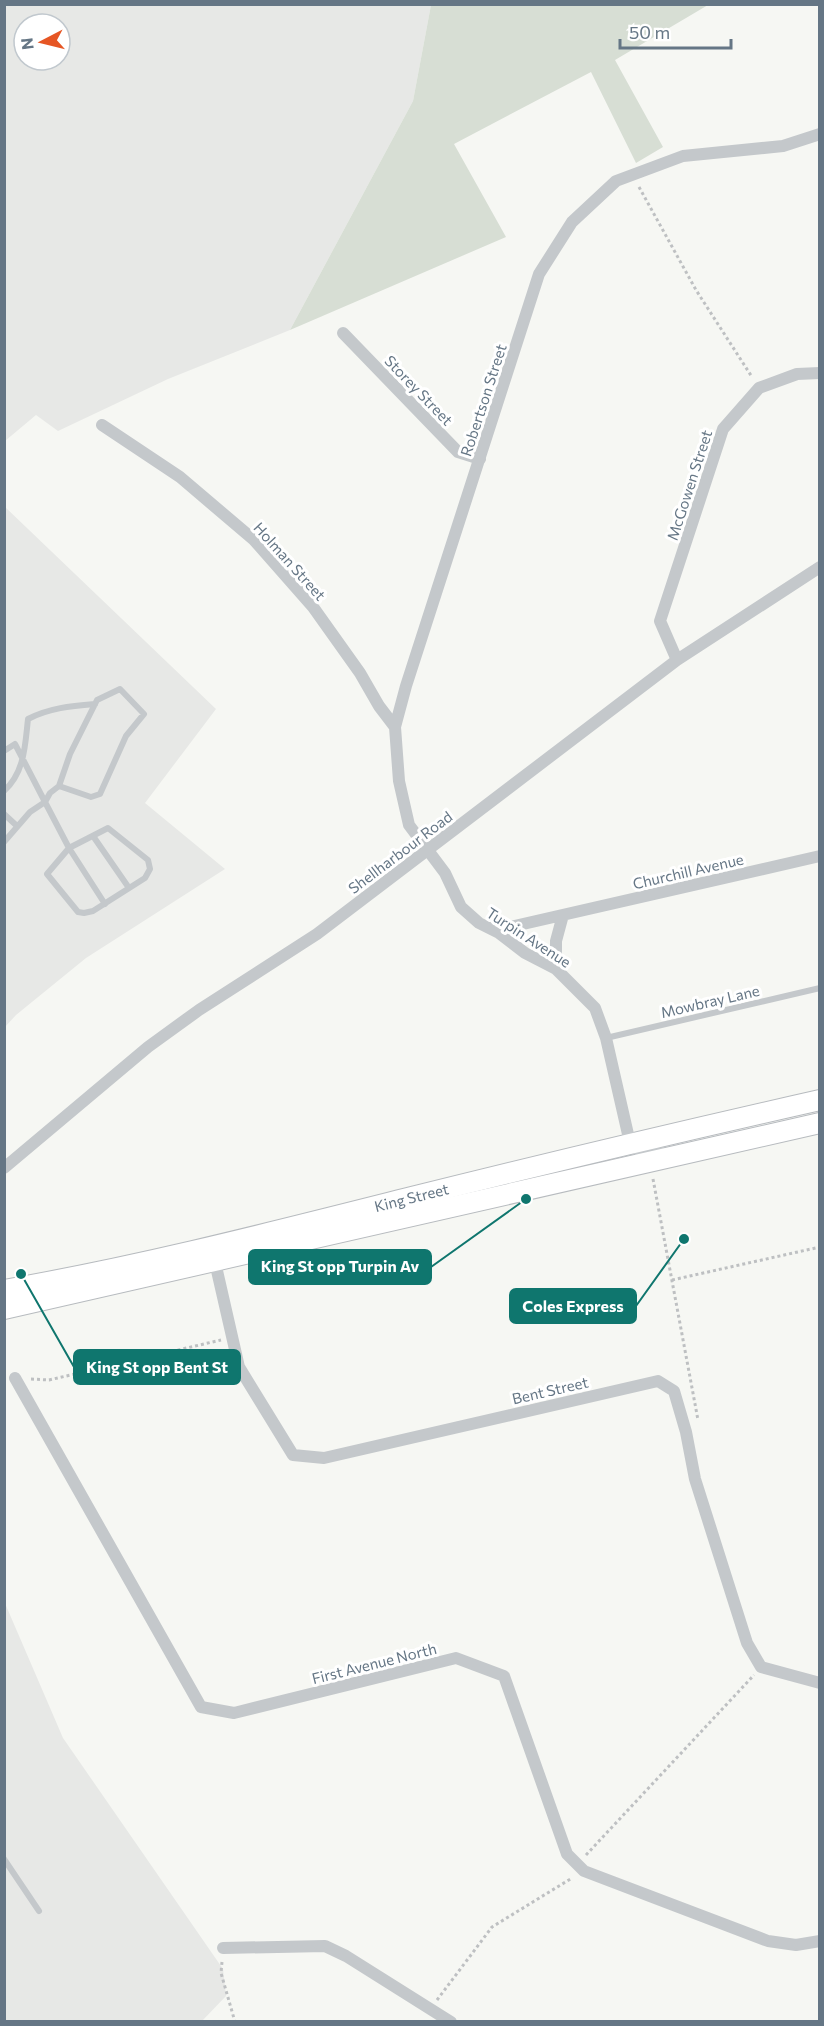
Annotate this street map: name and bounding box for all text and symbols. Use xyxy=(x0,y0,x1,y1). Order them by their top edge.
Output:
north arrow xyxy=(12,12,72,72)
scale bar xyxy=(620,12,731,50)
text: 50 m xyxy=(629,21,670,43)
text: N xyxy=(16,37,37,51)
street label: Robertson Street xyxy=(456,342,510,458)
street label: Storey Street xyxy=(381,351,457,429)
street label: McGowen Street xyxy=(663,428,715,542)
street label: Holman Street xyxy=(250,518,330,604)
street label: Shellharbour Road xyxy=(344,807,456,897)
street label: Churchill Avenue xyxy=(631,849,745,893)
street label: Turpin Avenue xyxy=(483,903,575,971)
street label: Mowbray Lane xyxy=(659,981,761,1021)
street label: King Street xyxy=(372,1179,451,1215)
callout: King St opp Turpin Av xyxy=(249,1250,431,1284)
text: King St opp Turpin Av xyxy=(261,1256,419,1275)
callout: Coles Express xyxy=(510,1289,636,1323)
text: Coles Express xyxy=(522,1296,624,1315)
callout: King St opp Bent St xyxy=(74,1350,240,1384)
text: King St opp Bent St xyxy=(86,1357,228,1376)
street label: Bent Street xyxy=(510,1373,590,1407)
street label: First Avenue North xyxy=(310,1639,438,1687)

